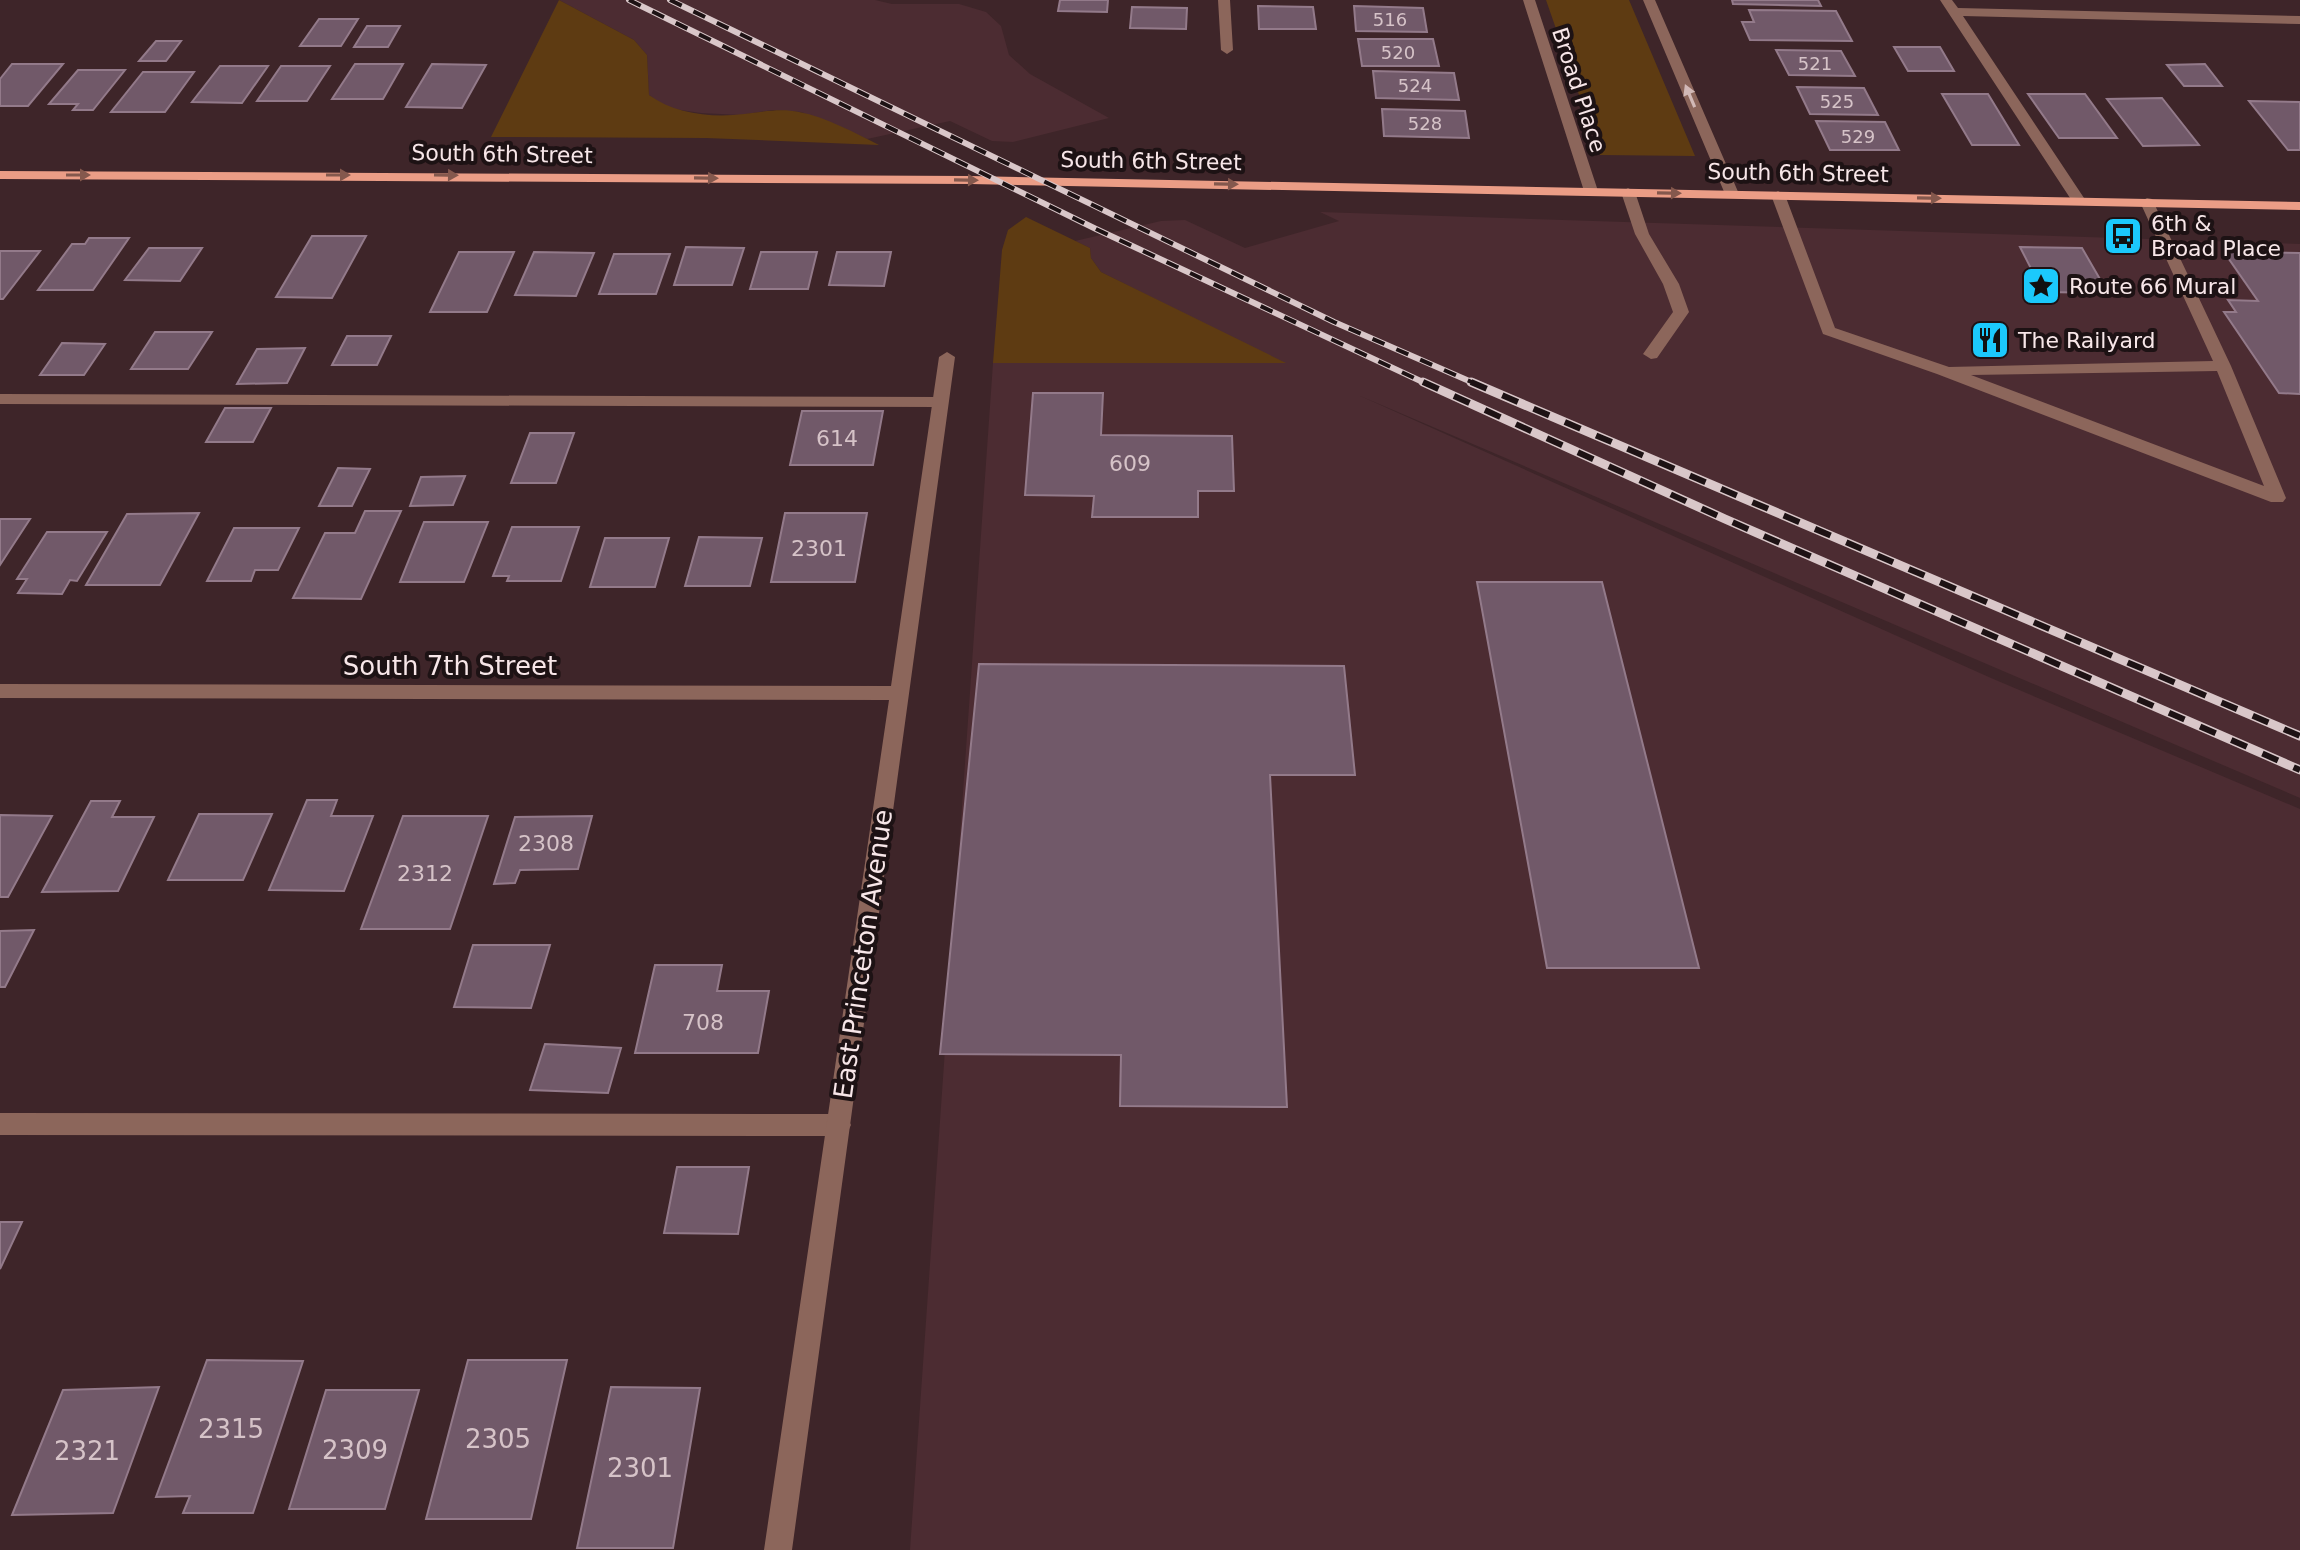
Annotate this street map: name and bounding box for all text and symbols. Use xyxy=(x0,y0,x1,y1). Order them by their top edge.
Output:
house number: 516 xyxy=(1373,9,1407,30)
street label: Broad Place xyxy=(1547,24,1611,156)
house number: 520 xyxy=(1381,42,1415,63)
house number: 521 xyxy=(1798,53,1832,74)
house number: 524 xyxy=(1398,75,1432,96)
one-way arrow xyxy=(1683,84,1696,108)
house number: 525 xyxy=(1820,91,1854,112)
house number: 528 xyxy=(1408,113,1442,134)
house number: 529 xyxy=(1841,126,1875,147)
street label: South 6th Street xyxy=(411,140,593,168)
street label: South 6th Street xyxy=(1060,147,1242,175)
street label: South 6th Street xyxy=(1707,159,1889,187)
one-way arrow xyxy=(66,169,91,181)
one-way arrow xyxy=(326,169,351,181)
one-way arrow xyxy=(434,169,459,182)
one-way arrow xyxy=(694,172,719,184)
one-way arrow xyxy=(954,173,979,186)
one-way arrow xyxy=(1214,178,1239,191)
one-way arrow xyxy=(1657,186,1682,199)
one-way arrow xyxy=(1917,192,1942,205)
place label: 6th & Broad Place xyxy=(2151,211,2281,261)
bus stop icon: 6th & Broad Place xyxy=(2102,215,2144,257)
place icon: Route 66 Mural xyxy=(2020,265,2062,307)
place label: Route 66 Mural xyxy=(2069,274,2236,299)
restaurant icon: The Railyard xyxy=(1969,319,2011,361)
place label: The Railyard xyxy=(2017,328,2156,353)
house number: 614 xyxy=(816,426,858,451)
house number: 609 xyxy=(1109,451,1151,476)
house number: 2301 xyxy=(791,536,847,561)
street label: South 7th Street xyxy=(343,651,557,681)
street label: East Princeton Avenue xyxy=(828,807,898,1101)
house number: 2308 xyxy=(518,831,574,856)
house number: 2312 xyxy=(397,861,453,886)
house number: 708 xyxy=(682,1010,724,1035)
house number: 2315 xyxy=(198,1414,264,1444)
house number: 2305 xyxy=(465,1424,531,1454)
house number: 2309 xyxy=(322,1435,388,1465)
house number: 2321 xyxy=(54,1436,120,1466)
house number: 2301 xyxy=(607,1453,673,1483)

